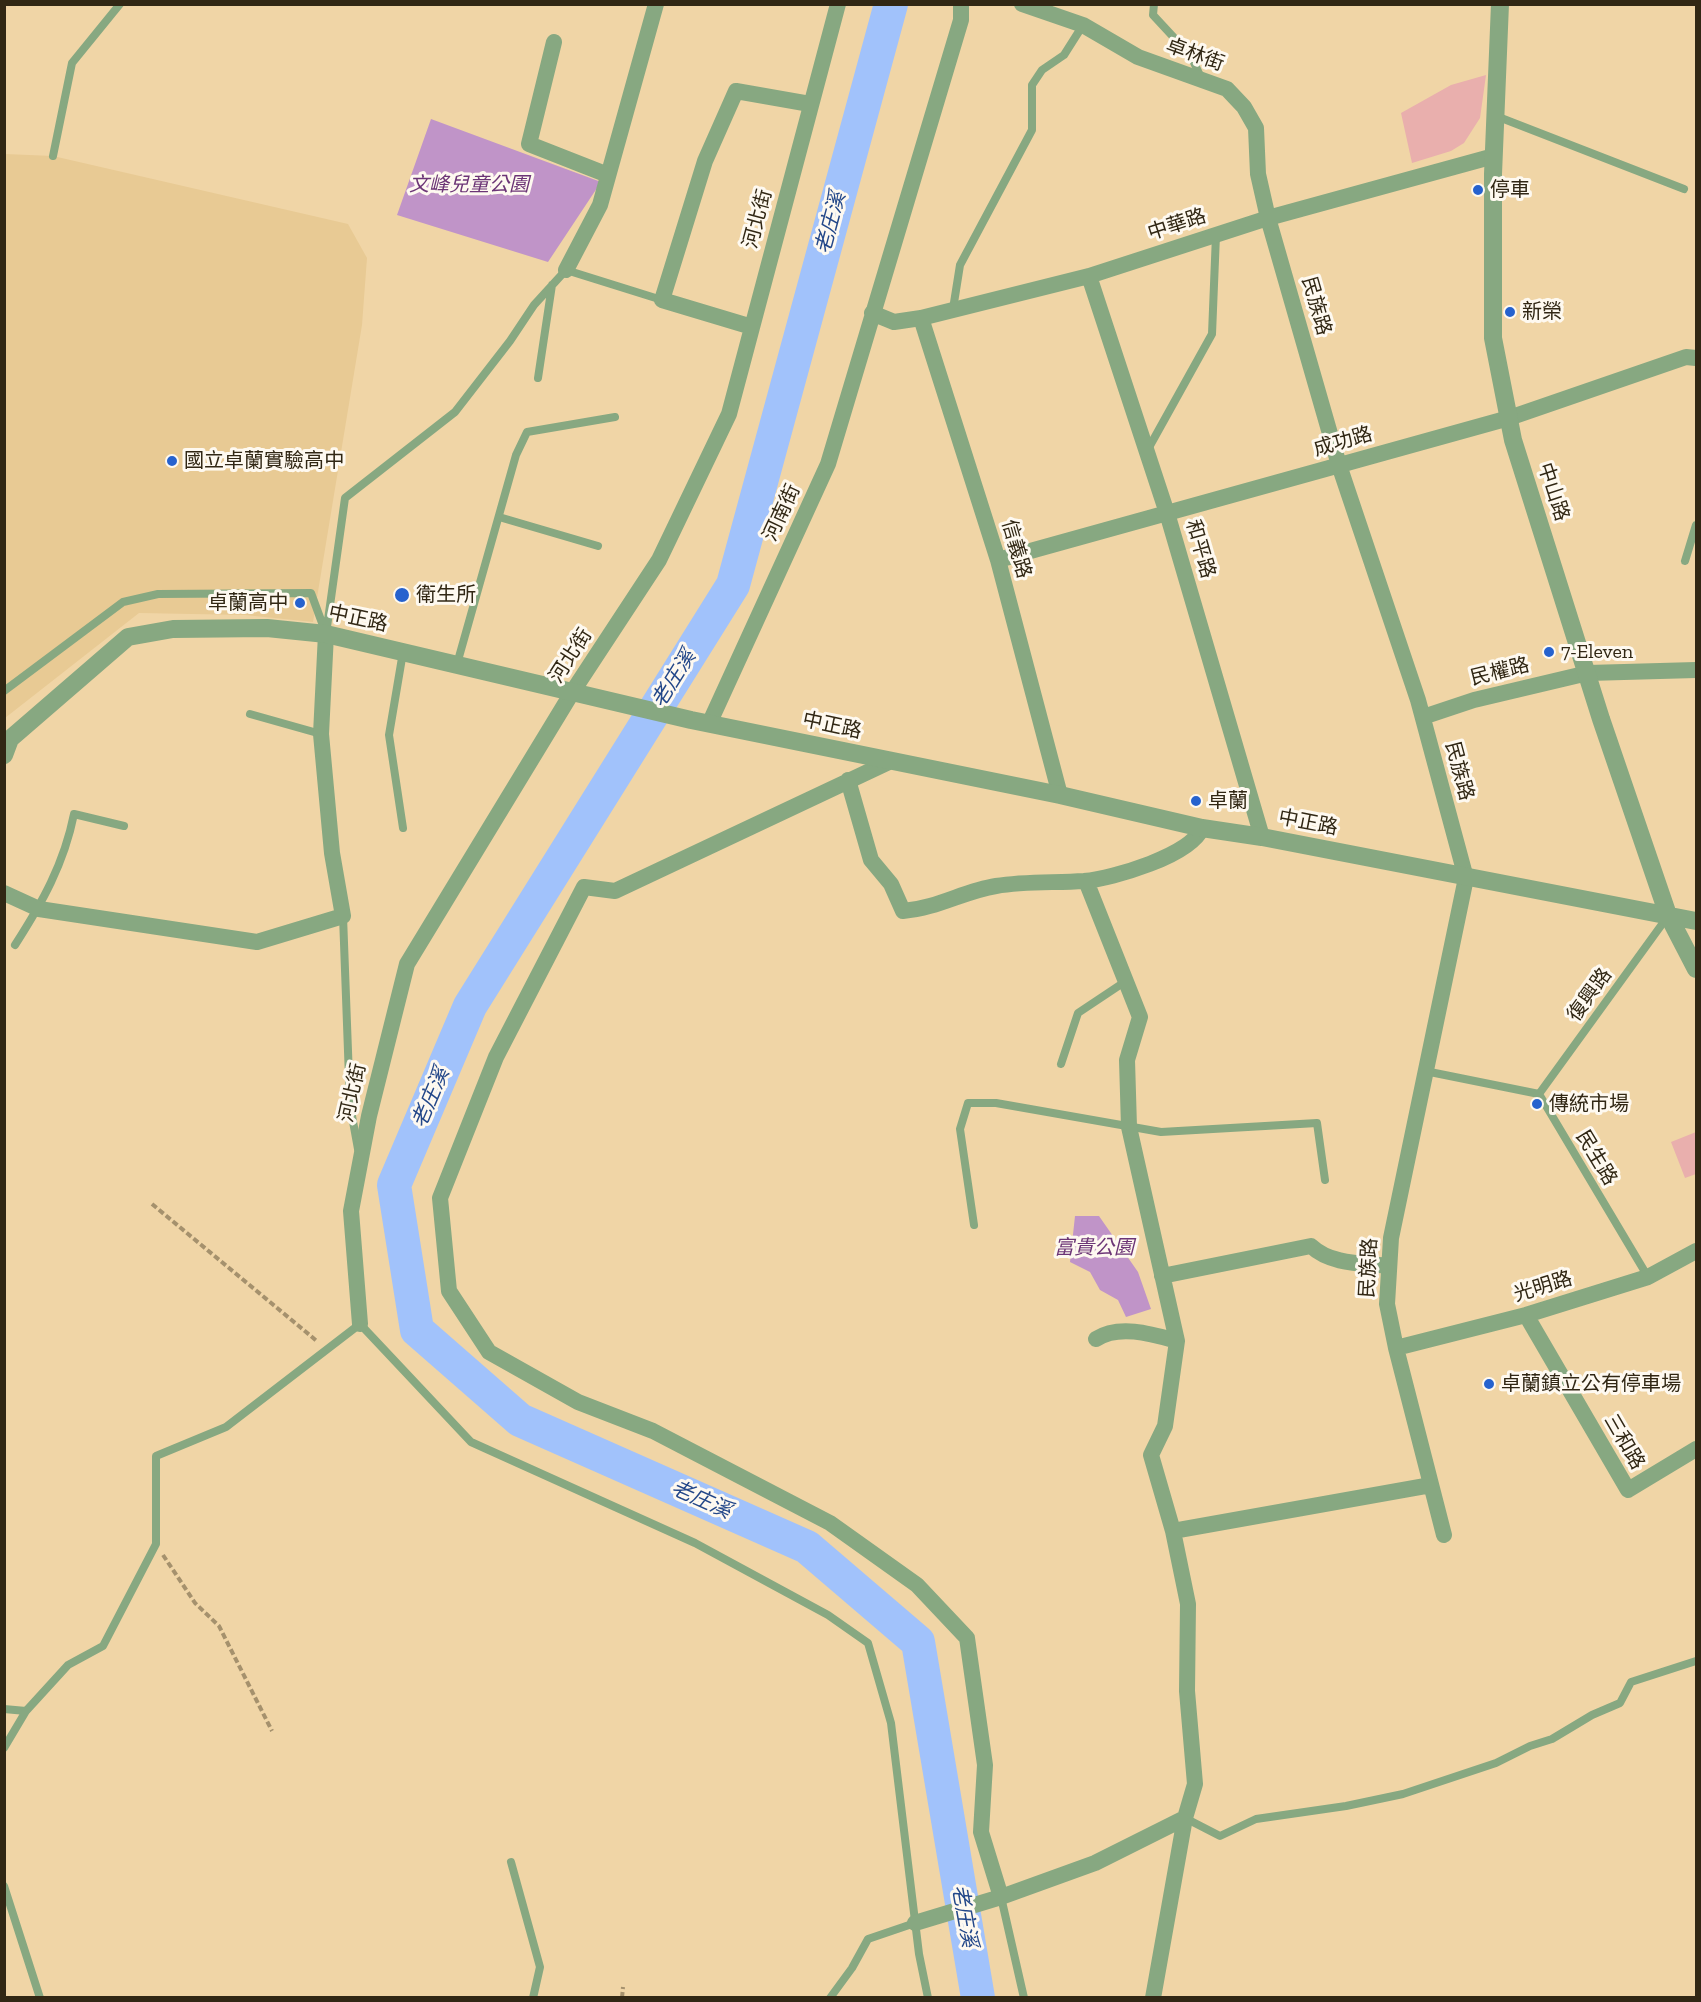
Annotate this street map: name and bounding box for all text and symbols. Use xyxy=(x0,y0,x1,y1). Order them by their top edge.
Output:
street label: 卓林街 xyxy=(1163,33,1227,77)
park label: 文峰兒童公園 xyxy=(409,173,529,197)
place label: 停車 xyxy=(1490,178,1530,202)
marker: 停車 xyxy=(1471,183,1485,197)
street label: 河北街 xyxy=(739,187,777,251)
water label: 老庄溪 xyxy=(811,189,851,257)
street label: 中華路 xyxy=(1145,204,1209,246)
street label: 民族路 xyxy=(1296,274,1336,338)
place label: 新榮 xyxy=(1522,300,1562,324)
marker: 新榮 xyxy=(1503,305,1517,319)
street label: 成功路 xyxy=(1311,422,1375,462)
place label: 國立卓蘭實驗高中 xyxy=(184,449,344,473)
marker: 國立卓蘭實驗高中 xyxy=(165,454,179,468)
street label: 中山路 xyxy=(1532,460,1574,524)
street label: 河南街 xyxy=(758,481,806,545)
street label: 信義路 xyxy=(996,517,1036,581)
street label: 和平路 xyxy=(1180,517,1220,581)
place label: 衛生所 xyxy=(416,583,476,607)
marker: 衛生所 xyxy=(393,586,411,604)
place label: 卓蘭高中 xyxy=(208,591,288,615)
marker: 卓蘭高中 xyxy=(293,596,307,610)
street label: 中正路 xyxy=(326,601,390,637)
street label: 河北街 xyxy=(545,624,597,688)
place label: 7-Eleven xyxy=(1561,640,1633,664)
marker: 7-Eleven xyxy=(1542,645,1556,659)
water label: 老庄溪 xyxy=(647,646,701,712)
street label: 民權路 xyxy=(1468,653,1532,691)
street label: 中正路 xyxy=(800,708,864,744)
street label: 民族路 xyxy=(1440,739,1478,803)
place label: 卓蘭 xyxy=(1208,789,1248,813)
marker: 卓蘭 xyxy=(1189,794,1203,808)
street label: 中正路 xyxy=(1276,805,1340,841)
street label: 復興路 xyxy=(1563,964,1617,1026)
street label: 河北街 xyxy=(335,1061,371,1125)
water label: 老庄溪 xyxy=(407,1064,455,1132)
place label: 傳統市場 xyxy=(1549,1092,1629,1116)
marker: 傳統市場 xyxy=(1530,1097,1544,1111)
street label: 民生路 xyxy=(1570,1126,1622,1190)
park label: 富貴公園 xyxy=(1054,1236,1134,1260)
street label: 民族路 xyxy=(1355,1237,1383,1299)
street label: 光明路 xyxy=(1511,1267,1575,1307)
place label: 卓蘭鎮立公有停車場 xyxy=(1501,1372,1681,1396)
marker: 卓蘭鎮立公有停車場 xyxy=(1482,1377,1496,1391)
street label: 三和路 xyxy=(1599,1410,1649,1474)
water label: 老庄溪 xyxy=(667,1476,735,1524)
water label: 老庄溪 xyxy=(946,1883,982,1949)

